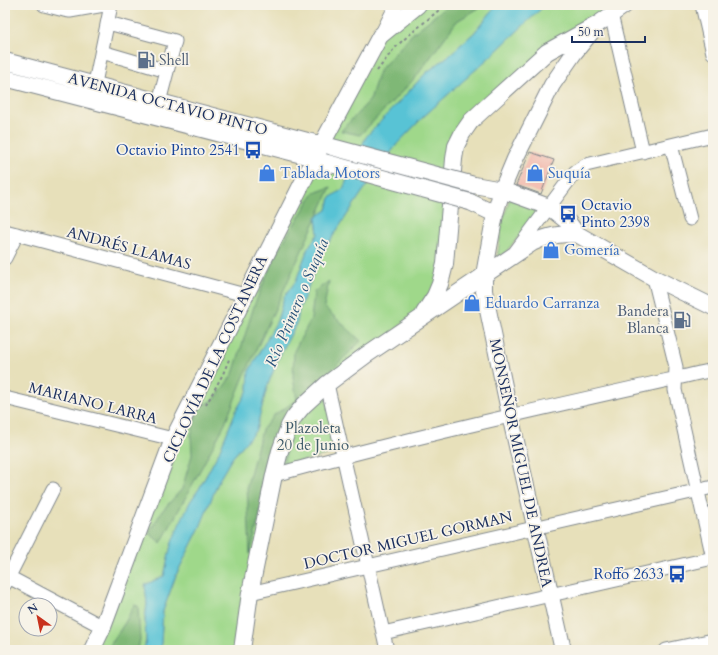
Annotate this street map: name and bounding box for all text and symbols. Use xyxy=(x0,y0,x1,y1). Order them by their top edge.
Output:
scale bar xyxy=(572,18,645,44)
text: 50 m xyxy=(578,24,605,40)
fuel station icon: Shell xyxy=(136,50,156,70)
place label: Shell xyxy=(159,50,189,70)
street label: AVENIDA OCTAVIO PINTO xyxy=(66,68,270,140)
place label: Octavio Pinto 2541 xyxy=(116,140,240,160)
bus stop icon: Octavio Pinto 2541 xyxy=(243,140,263,160)
shop icon: Tablada Motors xyxy=(257,163,277,183)
place label: Tablada Motors xyxy=(280,163,380,183)
shop icon: Suquía xyxy=(525,163,545,183)
place label: Suquía xyxy=(548,163,591,183)
place label: Octavio Pinto 2398 xyxy=(581,195,650,232)
bus stop icon: Octavio Pinto 2398 xyxy=(558,204,578,224)
street label: ANDRÉS LLAMAS xyxy=(65,222,193,274)
water label: Río Primero o Suquía xyxy=(260,235,334,371)
shop icon: Gomería xyxy=(541,240,561,260)
place label: Gomería xyxy=(564,240,620,260)
street label: CICLOVÍA DE LA COSTANERA xyxy=(158,252,272,466)
shop icon: Eduardo Carranza xyxy=(462,293,482,313)
place label: Eduardo Carranza xyxy=(485,293,600,313)
place label: Bandera Blanca xyxy=(617,301,670,338)
fuel station icon: Bandera Blanca xyxy=(672,310,692,330)
street label: MONSEÑOR MIGUEL DE ANDREA xyxy=(485,337,557,590)
street label: MARIANO LARRA xyxy=(27,377,160,429)
park label: Plazoleta 20 de Junio xyxy=(277,418,349,455)
street label: DOCTOR MIGUEL GORMAN xyxy=(302,506,514,574)
place label: Roffo 2633 xyxy=(594,564,664,584)
bus stop icon: Roffo 2633 xyxy=(667,564,687,584)
north arrow xyxy=(18,597,58,637)
text: N xyxy=(25,600,41,618)

